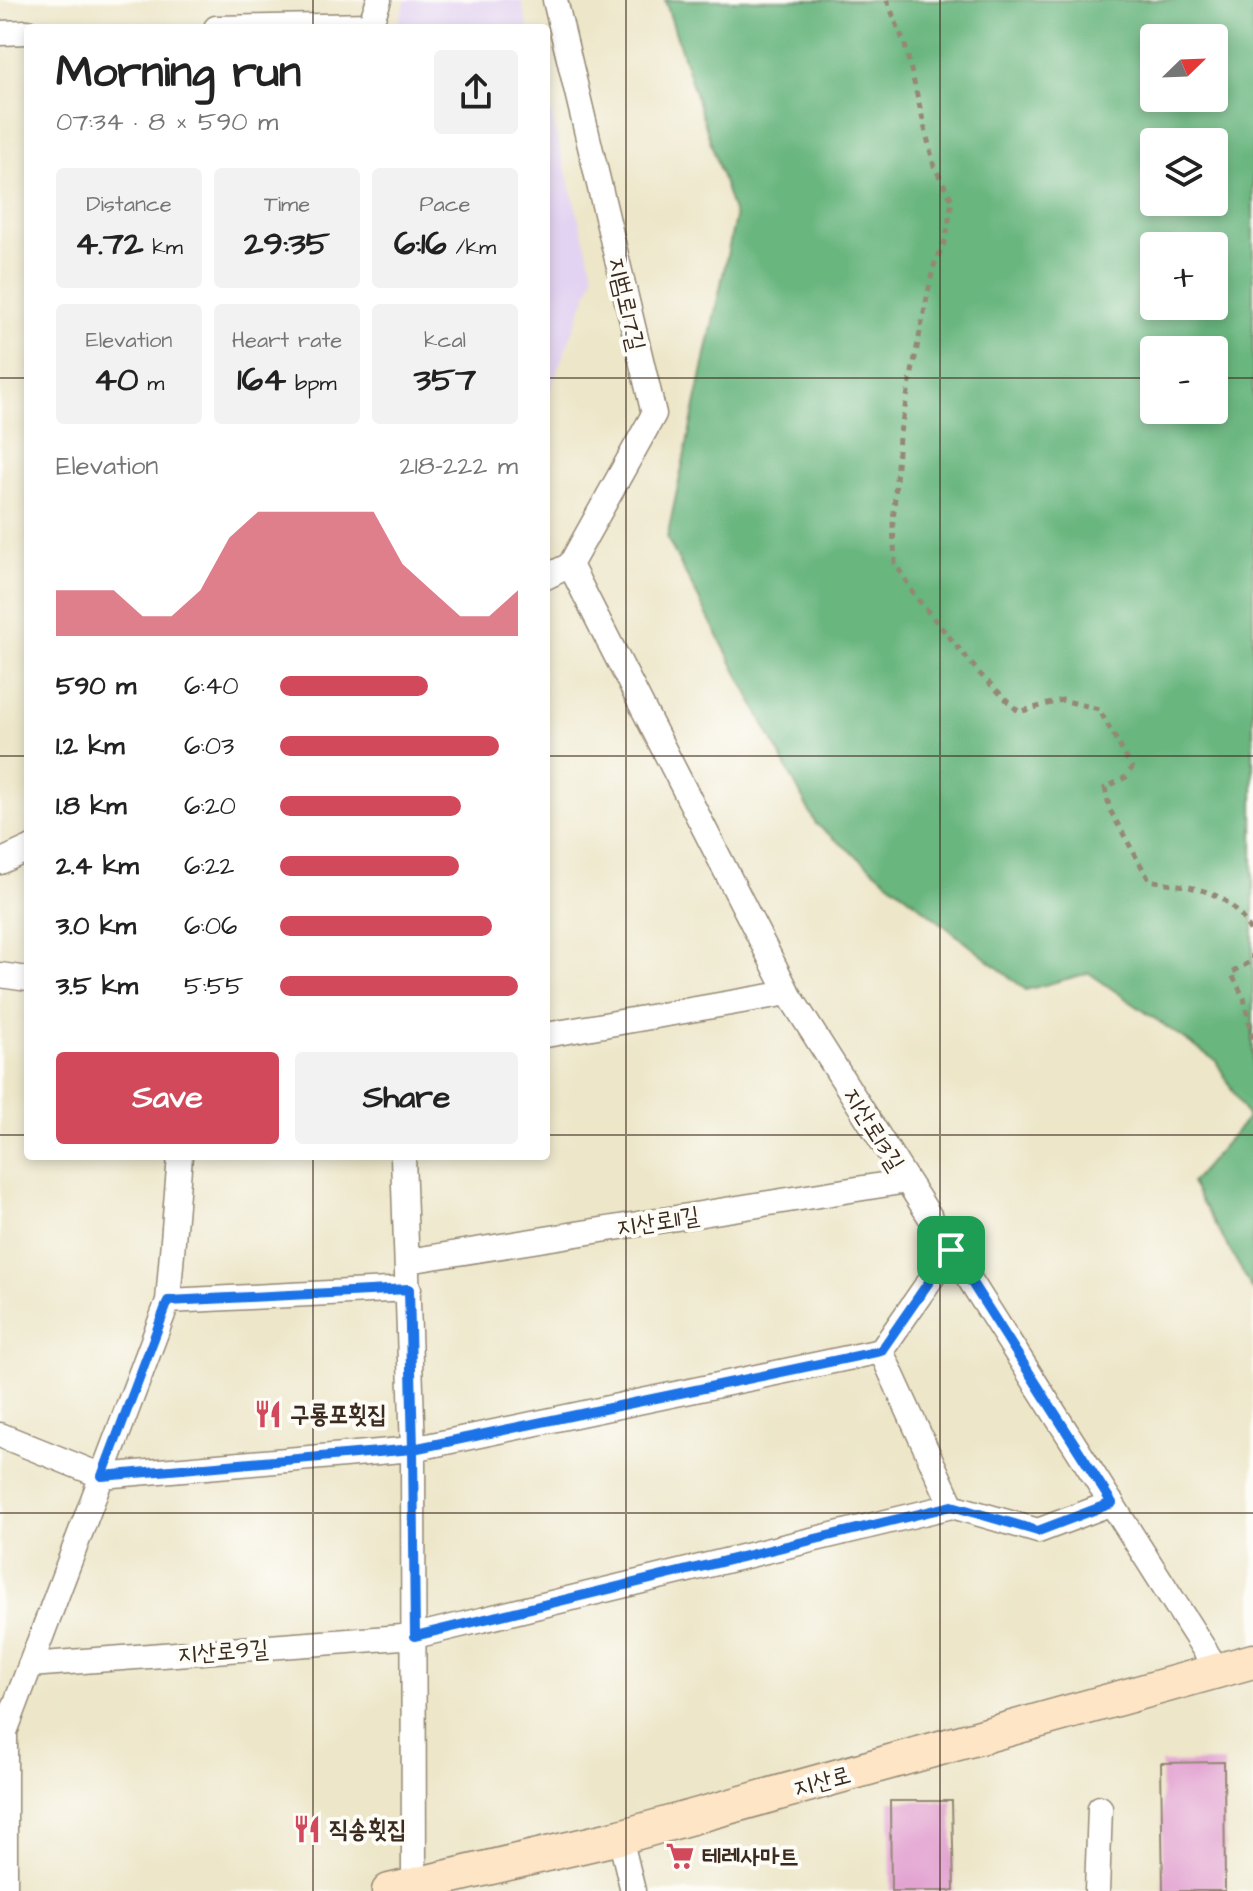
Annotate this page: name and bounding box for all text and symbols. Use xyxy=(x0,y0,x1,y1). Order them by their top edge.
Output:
north arrow xyxy=(1140,24,1228,112)
map controls xyxy=(1140,24,1228,424)
text: Morning run xyxy=(56,43,301,104)
button: share xyxy=(434,50,518,134)
text: 07:34 · 8 × 590 m xyxy=(56,104,278,140)
button: layers xyxy=(1140,128,1228,216)
text: Distance xyxy=(86,189,172,220)
text: Time xyxy=(264,189,310,220)
text: Pace xyxy=(419,189,471,220)
text: 4.72 xyxy=(75,220,143,268)
text: 29:35 xyxy=(244,220,330,268)
text: 6:16 xyxy=(394,220,447,268)
text: km xyxy=(143,232,183,263)
text: /km xyxy=(447,232,496,263)
button: + xyxy=(1140,232,1228,320)
street label: 지범로17길 xyxy=(599,254,653,354)
text: Elevation xyxy=(86,325,172,356)
text: Heart rate xyxy=(232,325,342,356)
text: kcal xyxy=(424,325,466,356)
button: − xyxy=(1140,336,1228,424)
text: 40 xyxy=(94,356,138,404)
text: 164 xyxy=(237,356,286,404)
text: 357 xyxy=(414,356,476,404)
text: m xyxy=(138,368,164,399)
text: bpm xyxy=(286,368,337,399)
text: Elevation xyxy=(56,448,158,484)
text: 218–222 m xyxy=(400,448,518,484)
text: 590 m xyxy=(56,668,136,704)
text: 6:40 xyxy=(184,668,239,704)
text: 1.2 km xyxy=(56,728,124,764)
text: 6:03 xyxy=(184,728,234,764)
text: 1.8 km xyxy=(56,788,126,824)
text: 6:20 xyxy=(184,788,236,824)
text: 2.4 km xyxy=(56,848,139,884)
text: 6:22 xyxy=(184,848,234,884)
text: 3.0 km xyxy=(56,908,136,944)
text: 6:06 xyxy=(184,908,237,944)
text: 3.5 km xyxy=(56,968,138,1004)
text: 5:55 xyxy=(184,968,244,1004)
button: Save xyxy=(56,1052,279,1144)
button: Share xyxy=(295,1052,518,1144)
street label: 지산로13길 xyxy=(834,1081,912,1178)
street label: 지산로11길 xyxy=(614,1199,702,1245)
pin xyxy=(917,1216,985,1284)
icon: arrive xyxy=(929,1228,973,1272)
place label: 구룡포횟집 xyxy=(290,1398,387,1432)
restaurant icon: 구룡포횟집 xyxy=(253,1399,283,1429)
street label: 지산로9길 xyxy=(177,1632,270,1672)
street label: 지산로 xyxy=(790,1758,855,1806)
place label: 직송횟집 xyxy=(329,1813,406,1847)
restaurant icon: 직송횟집 xyxy=(292,1814,322,1844)
place label: 테레사마트 xyxy=(702,1840,799,1874)
supermarket icon: 테레사마트 xyxy=(665,1841,695,1871)

